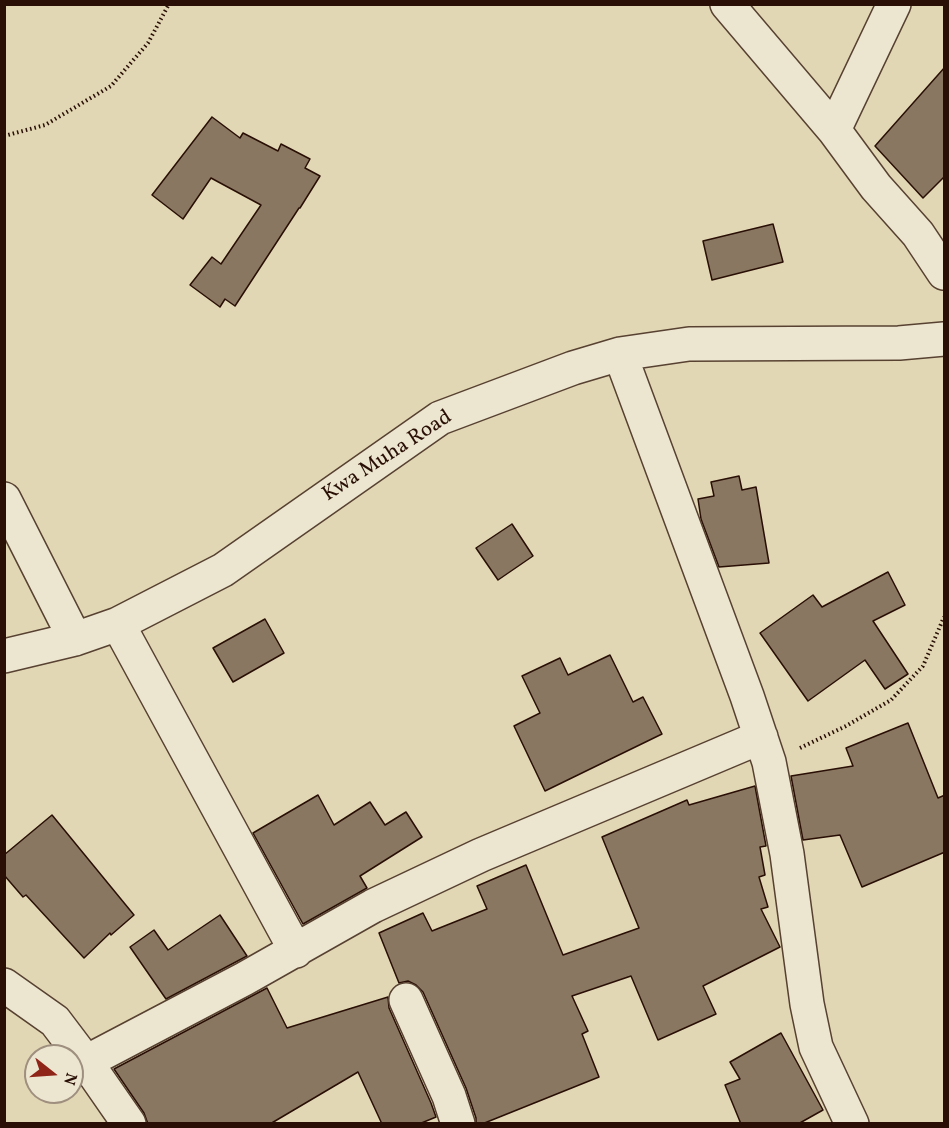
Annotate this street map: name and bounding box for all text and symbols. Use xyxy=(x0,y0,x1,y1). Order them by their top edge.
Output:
street label: Kwa Muha Road xyxy=(319,406,457,508)
north arrow xyxy=(24,1044,84,1104)
text: N xyxy=(57,1070,82,1087)

